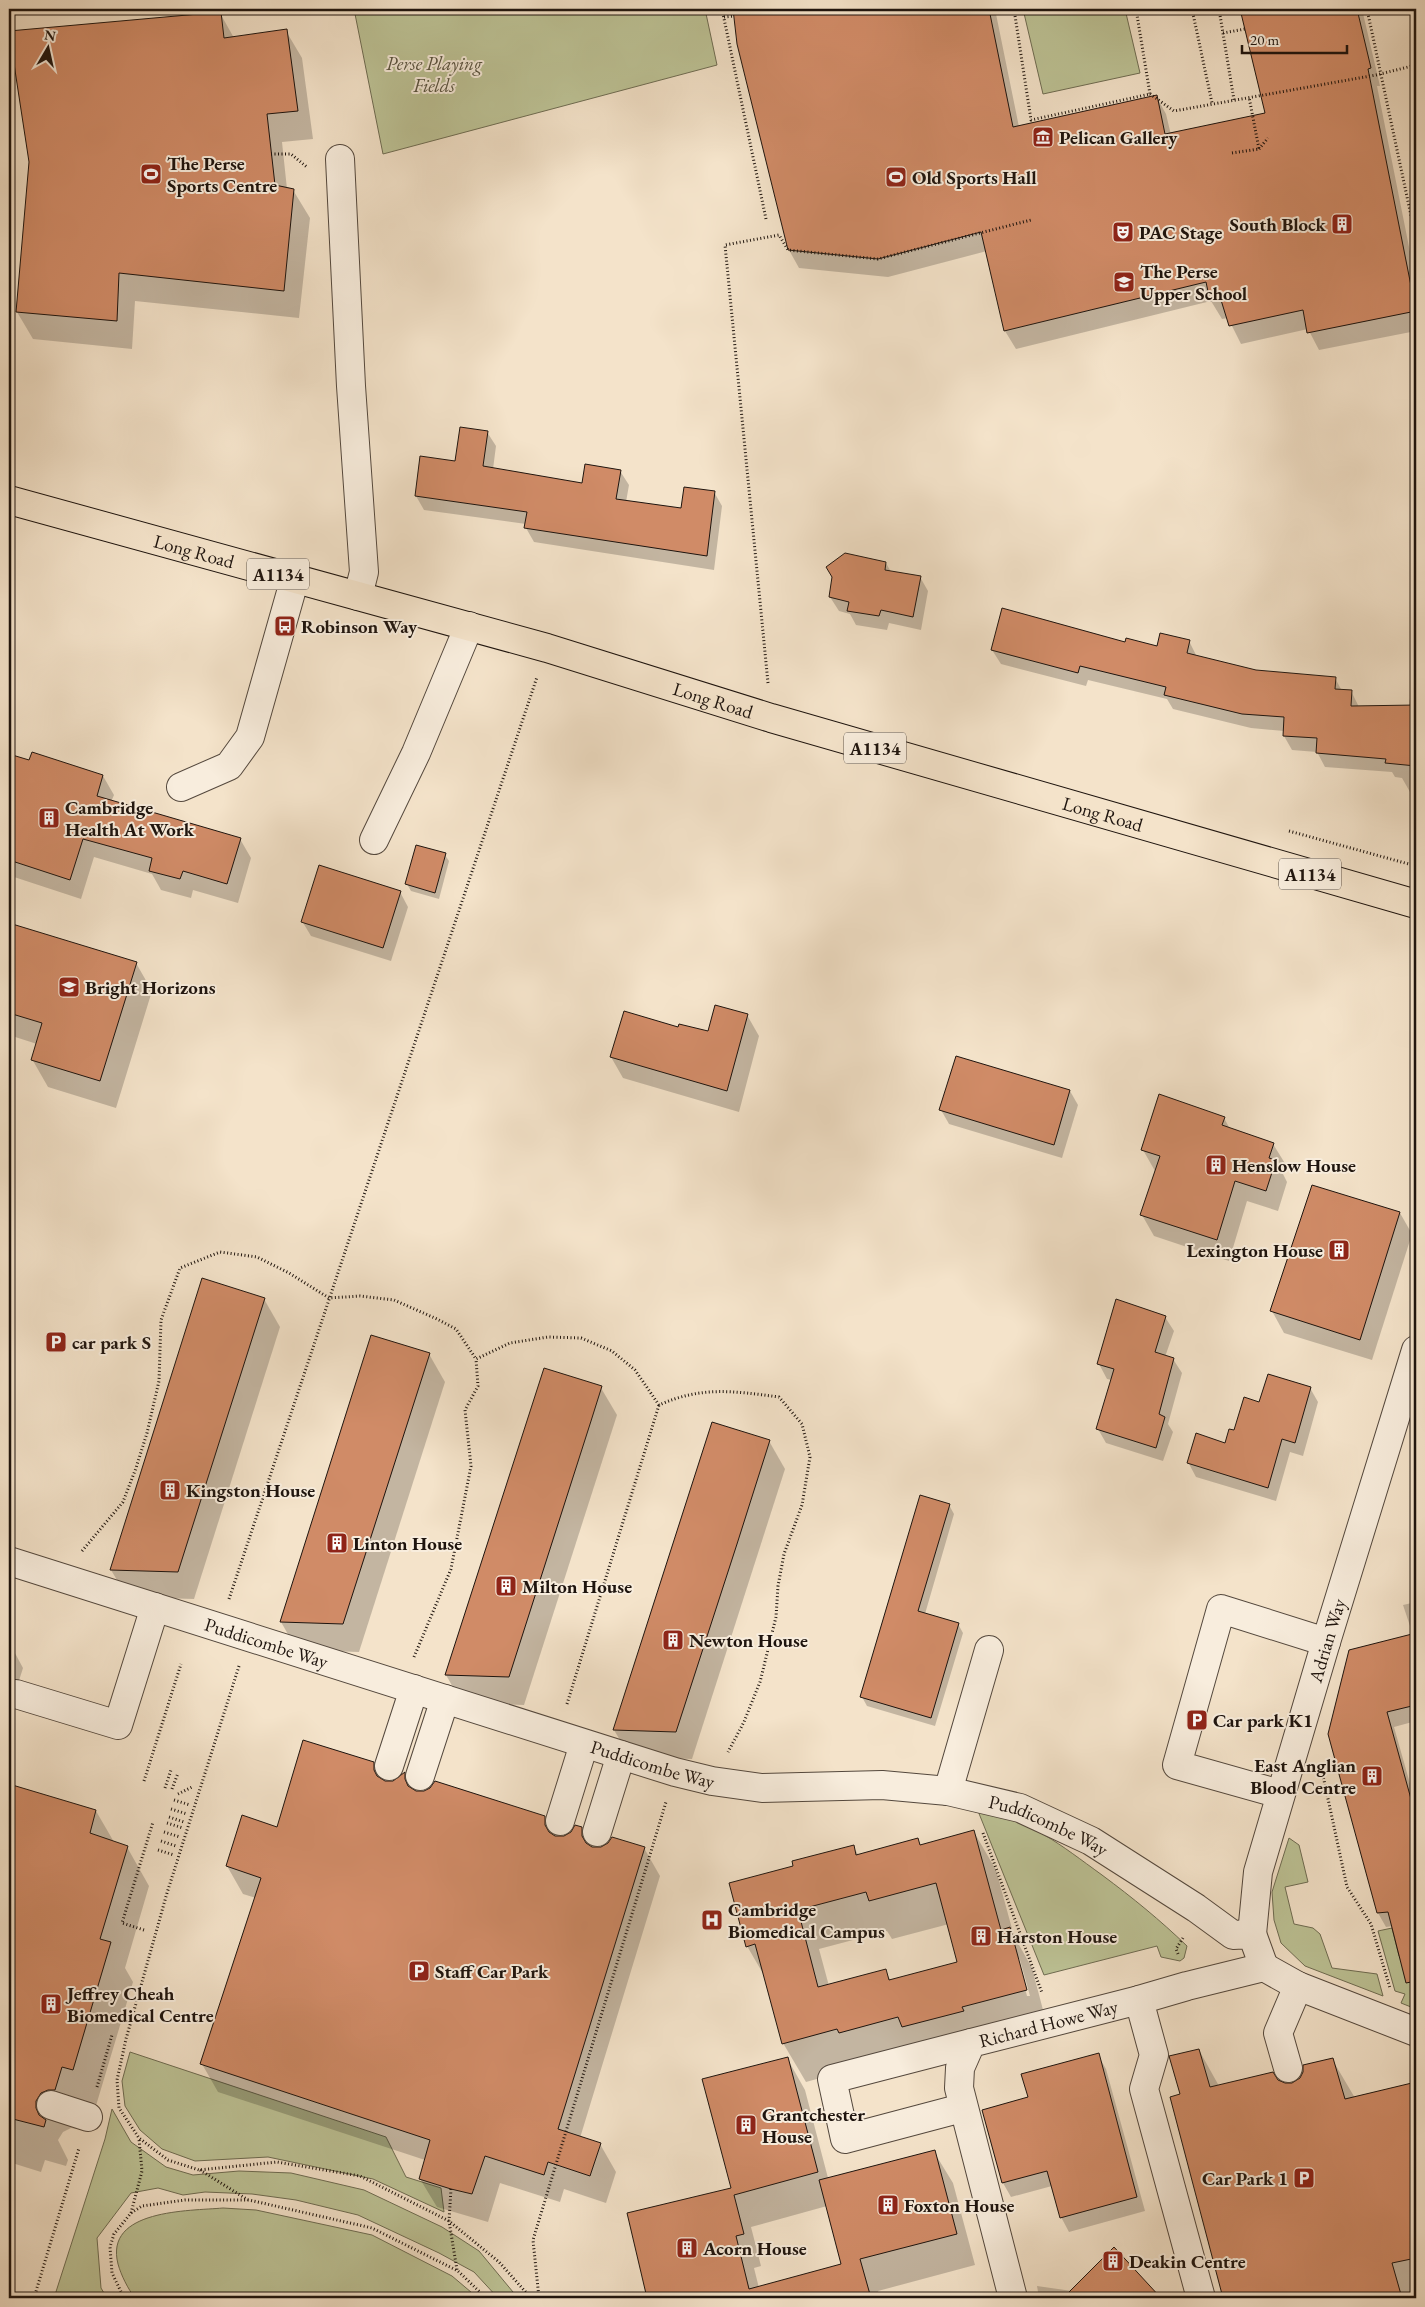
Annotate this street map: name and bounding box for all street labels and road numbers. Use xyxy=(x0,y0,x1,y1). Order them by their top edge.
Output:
street label: Long Road xyxy=(151,528,238,574)
road number: A1134 xyxy=(247,558,309,590)
street label: Long Road xyxy=(670,676,757,724)
road number: A1134 xyxy=(844,732,906,764)
street label: Long Road xyxy=(1060,790,1146,837)
road number: A1134 xyxy=(1279,859,1341,890)
street label: Adrian Way xyxy=(1302,1595,1351,1686)
street label: Puddicombe Way xyxy=(201,1611,332,1674)
street label: Puddicombe Way xyxy=(588,1734,718,1794)
street label: Puddicombe Way xyxy=(986,1789,1114,1862)
street label: Richard Howe Way xyxy=(976,1993,1121,2053)

